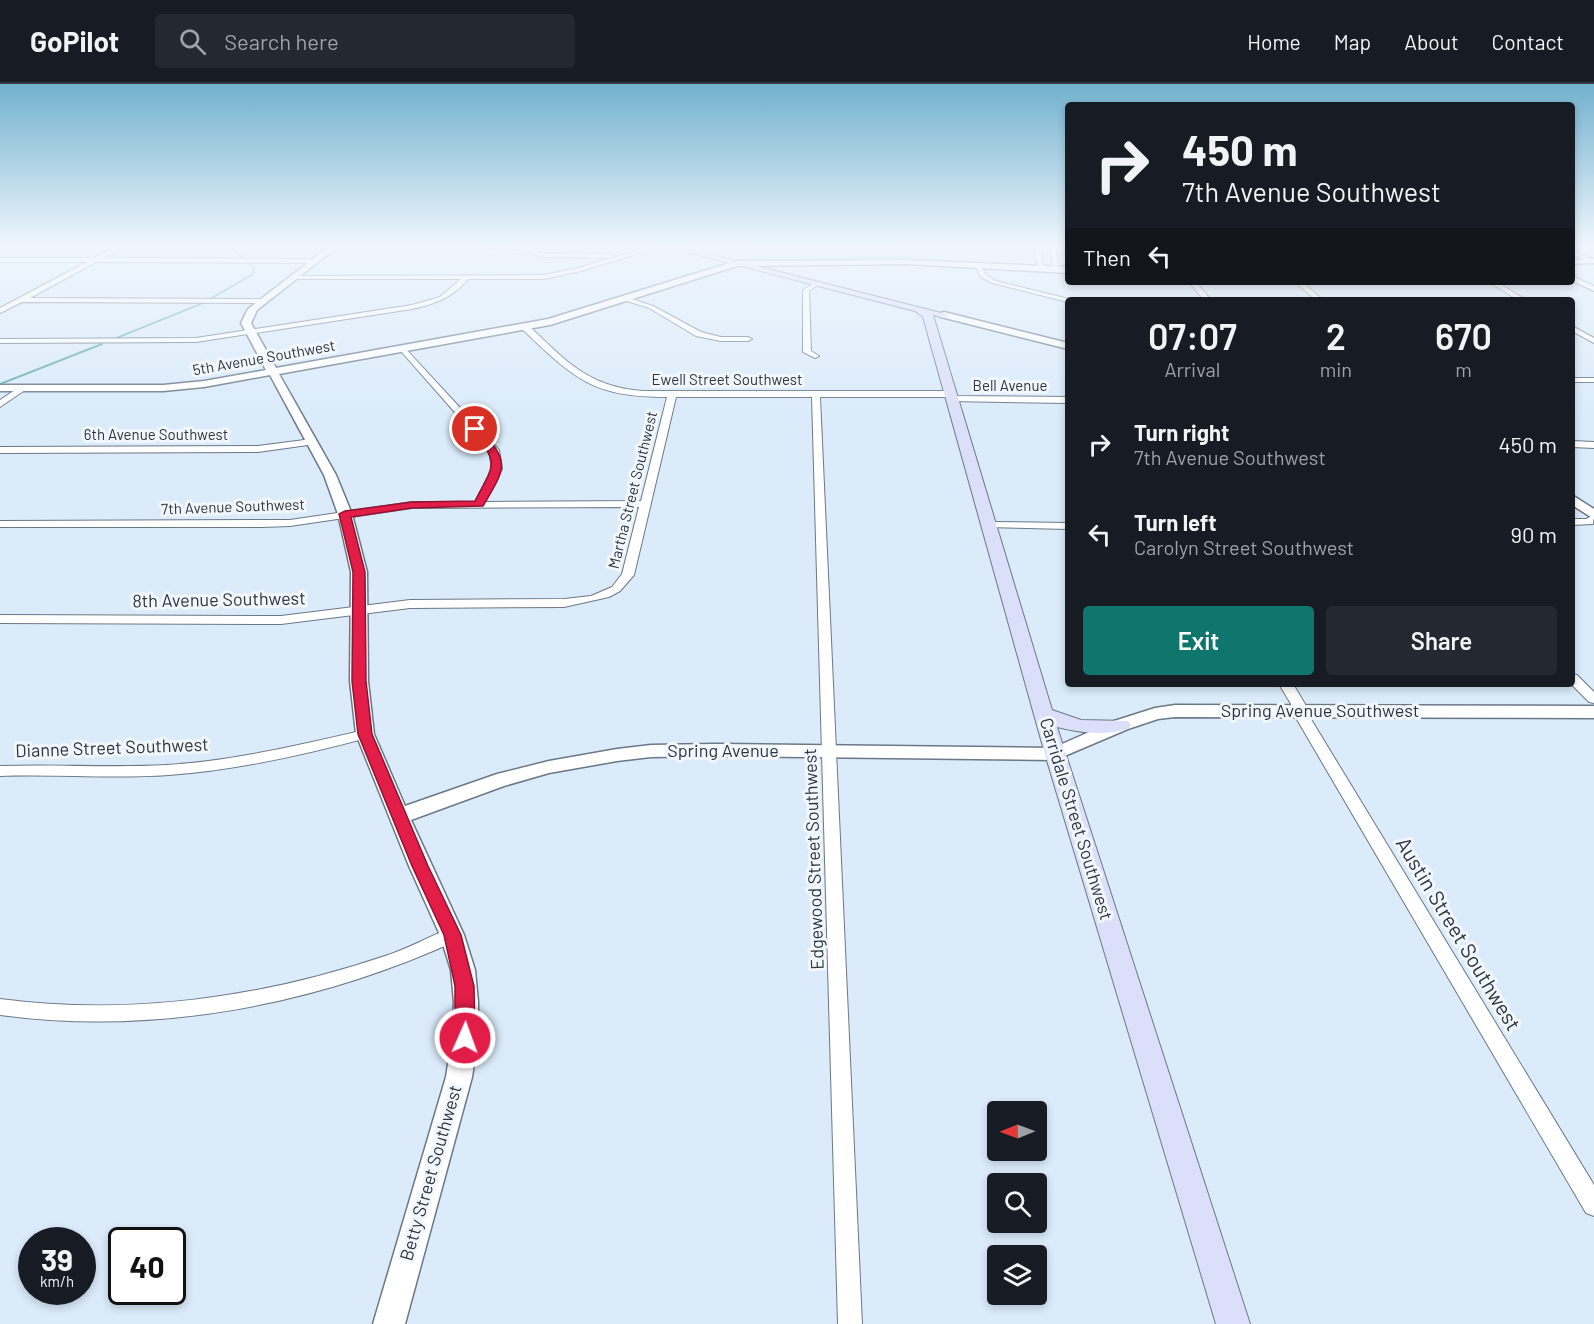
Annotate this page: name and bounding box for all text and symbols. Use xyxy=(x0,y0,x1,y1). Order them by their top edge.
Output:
search box xyxy=(155,14,575,68)
text: GoPilot xyxy=(30,24,119,58)
icon: search xyxy=(176,25,209,58)
text: Search here xyxy=(224,28,339,54)
text: Home xyxy=(1247,29,1301,54)
text: Map xyxy=(1334,29,1371,54)
text: About xyxy=(1404,29,1459,54)
text: Contact xyxy=(1492,29,1564,54)
text: 450 m xyxy=(1182,124,1297,174)
icon: right xyxy=(1083,126,1161,204)
text: 7th Avenue Southwest xyxy=(1182,175,1441,207)
icon: left xyxy=(1143,240,1176,273)
text: Then xyxy=(1083,244,1131,270)
text: 07:07 xyxy=(1148,314,1237,357)
text: 2 xyxy=(1326,314,1346,357)
text: 670 xyxy=(1435,314,1492,357)
street label: 5th Avenue Southwest xyxy=(191,336,336,378)
text: Arrival xyxy=(1164,357,1220,381)
text: min xyxy=(1320,357,1352,381)
text: m xyxy=(1455,357,1472,381)
street label: Ewell Street Southwest xyxy=(652,370,802,388)
street label: Bell Avenue xyxy=(973,376,1047,394)
pin xyxy=(449,403,500,454)
street label: Martha Street Southwest xyxy=(604,409,660,570)
icon: arrive xyxy=(458,412,491,445)
text: Turn right xyxy=(1134,419,1229,445)
street label: 6th Avenue Southwest xyxy=(84,425,228,443)
icon: right xyxy=(1083,428,1116,461)
text: 450 m xyxy=(1499,431,1557,457)
text: 7th Avenue Southwest xyxy=(1134,445,1326,469)
street label: 7th Avenue Southwest xyxy=(161,494,305,518)
text: Turn left xyxy=(1134,509,1217,535)
icon: left xyxy=(1083,518,1116,551)
text: 90 m xyxy=(1511,521,1557,547)
text: Carolyn Street Southwest xyxy=(1134,535,1354,559)
street label: 8th Avenue Southwest xyxy=(132,586,306,612)
button: Exit xyxy=(1083,606,1314,675)
button: Share xyxy=(1326,606,1557,675)
street label: Spring Avenue Southwest xyxy=(1221,699,1419,721)
street label: Carridale Street Southwest xyxy=(1036,715,1118,922)
street label: Dianne Street Southwest xyxy=(15,733,209,761)
street label: Spring Avenue xyxy=(667,739,779,761)
street label: Edgewood Street Southwest xyxy=(798,748,828,970)
street label: Austin Street Southwest xyxy=(1392,832,1527,1035)
position arrow xyxy=(433,1006,497,1070)
street label: Betty Street Southwest xyxy=(394,1082,466,1263)
north arrow xyxy=(987,1101,1047,1161)
map controls xyxy=(987,1101,1047,1305)
button: search xyxy=(987,1173,1047,1233)
speed limit sign: 40 xyxy=(108,1227,186,1305)
text: 39 xyxy=(41,1241,73,1277)
button: layers xyxy=(987,1245,1047,1305)
text: km/h xyxy=(40,1272,74,1290)

